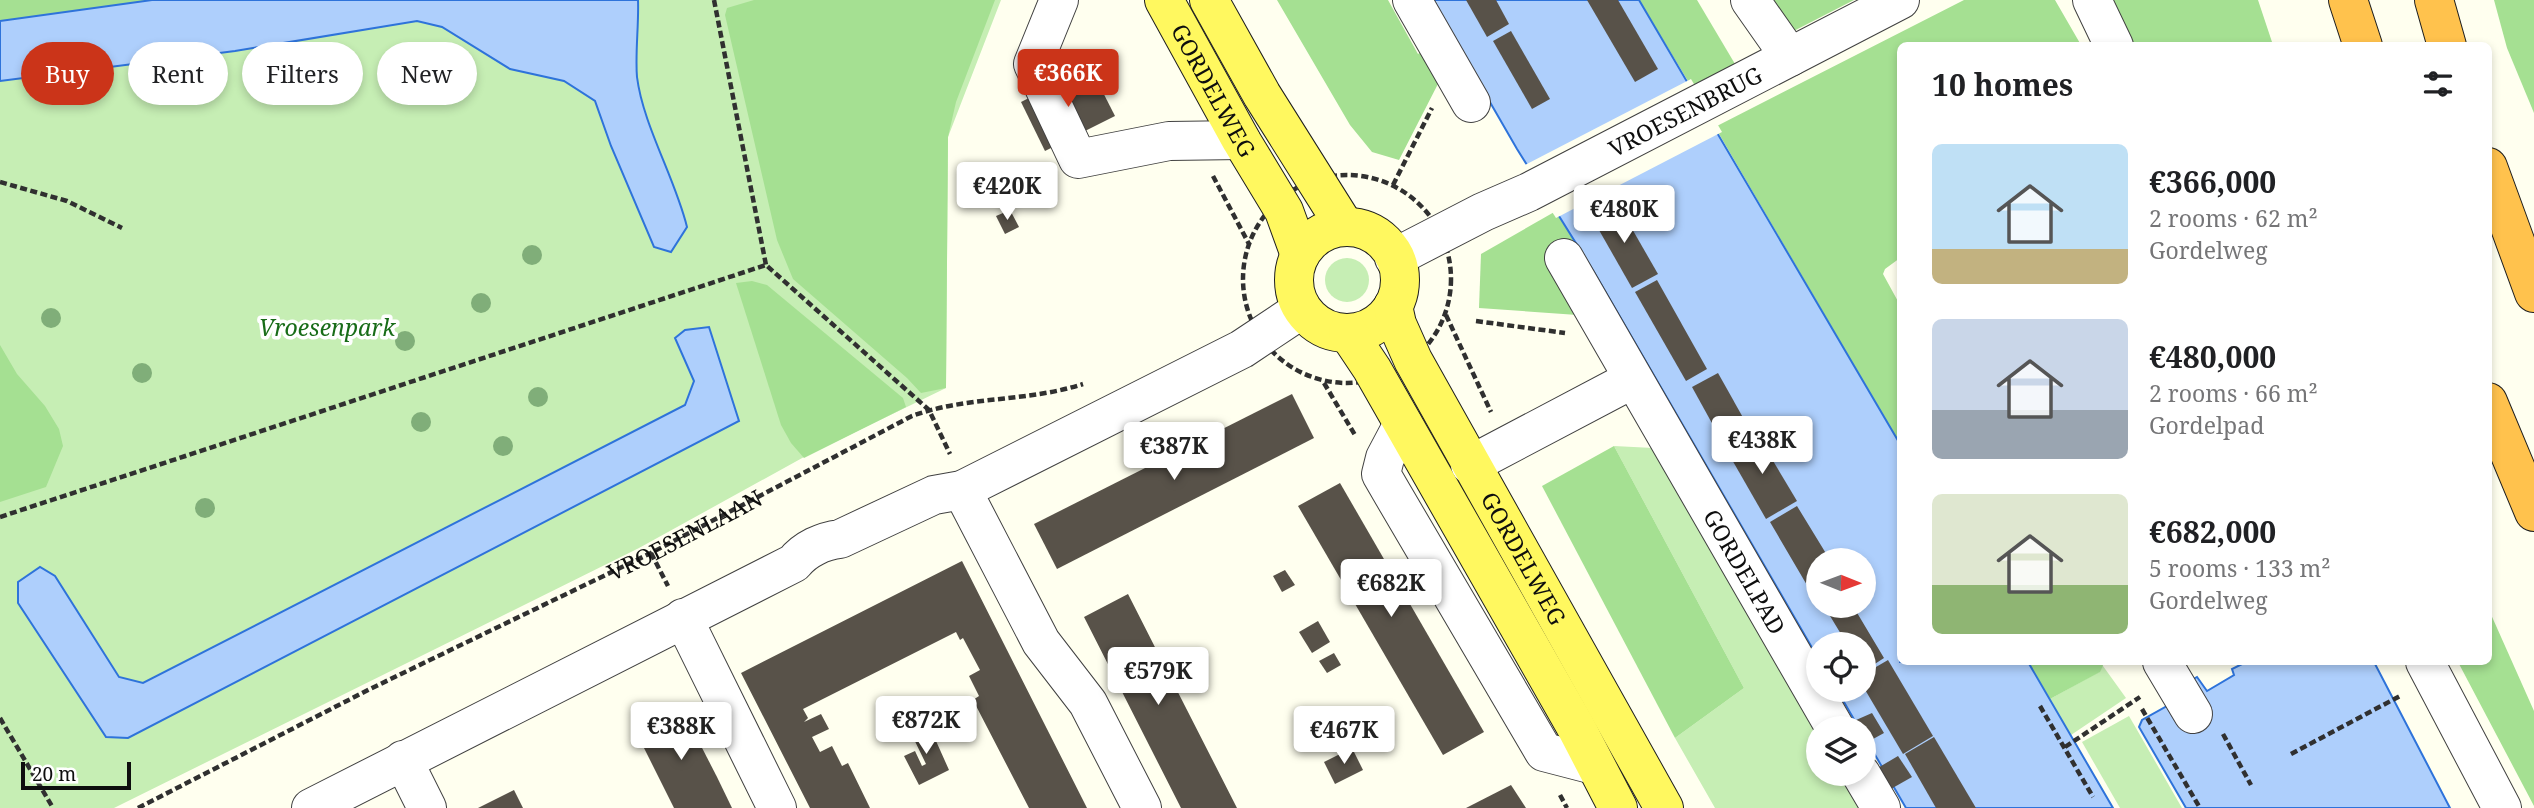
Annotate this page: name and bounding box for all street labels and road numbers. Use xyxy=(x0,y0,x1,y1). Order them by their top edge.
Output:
street label: GORDELWEG xyxy=(1164,18,1264,163)
street label: VROESENBRUG xyxy=(1603,58,1767,164)
street label: VROESENLAAN xyxy=(602,482,768,588)
street label: GORDELWEG xyxy=(1474,486,1574,630)
street label: GORDELPAD xyxy=(1696,503,1794,640)

